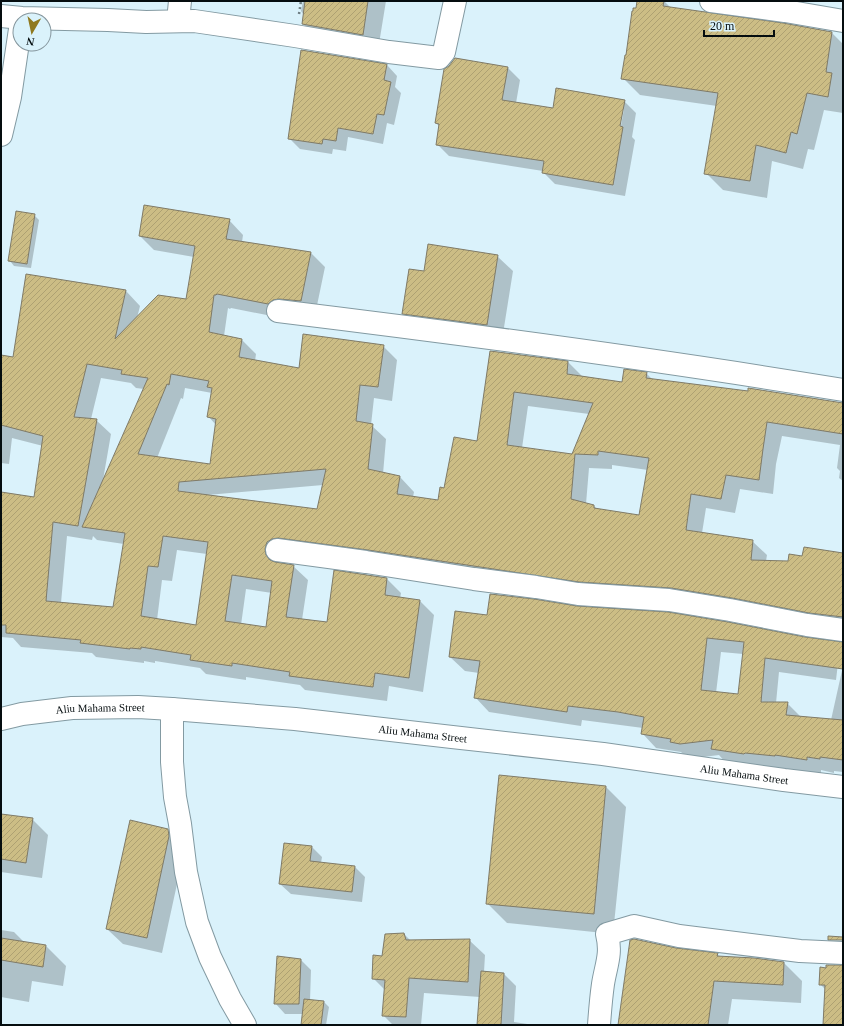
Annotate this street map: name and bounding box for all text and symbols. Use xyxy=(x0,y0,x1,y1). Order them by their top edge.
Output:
north arrow xyxy=(12,12,52,52)
scale bar xyxy=(704,12,774,38)
text: 20 m xyxy=(710,19,735,33)
text: N xyxy=(26,35,35,48)
street label: Aliu Mahama Street xyxy=(55,701,145,716)
street label: Aliu Mahama Street xyxy=(378,723,468,745)
street label: Aliu Mahama Street xyxy=(699,762,789,786)

